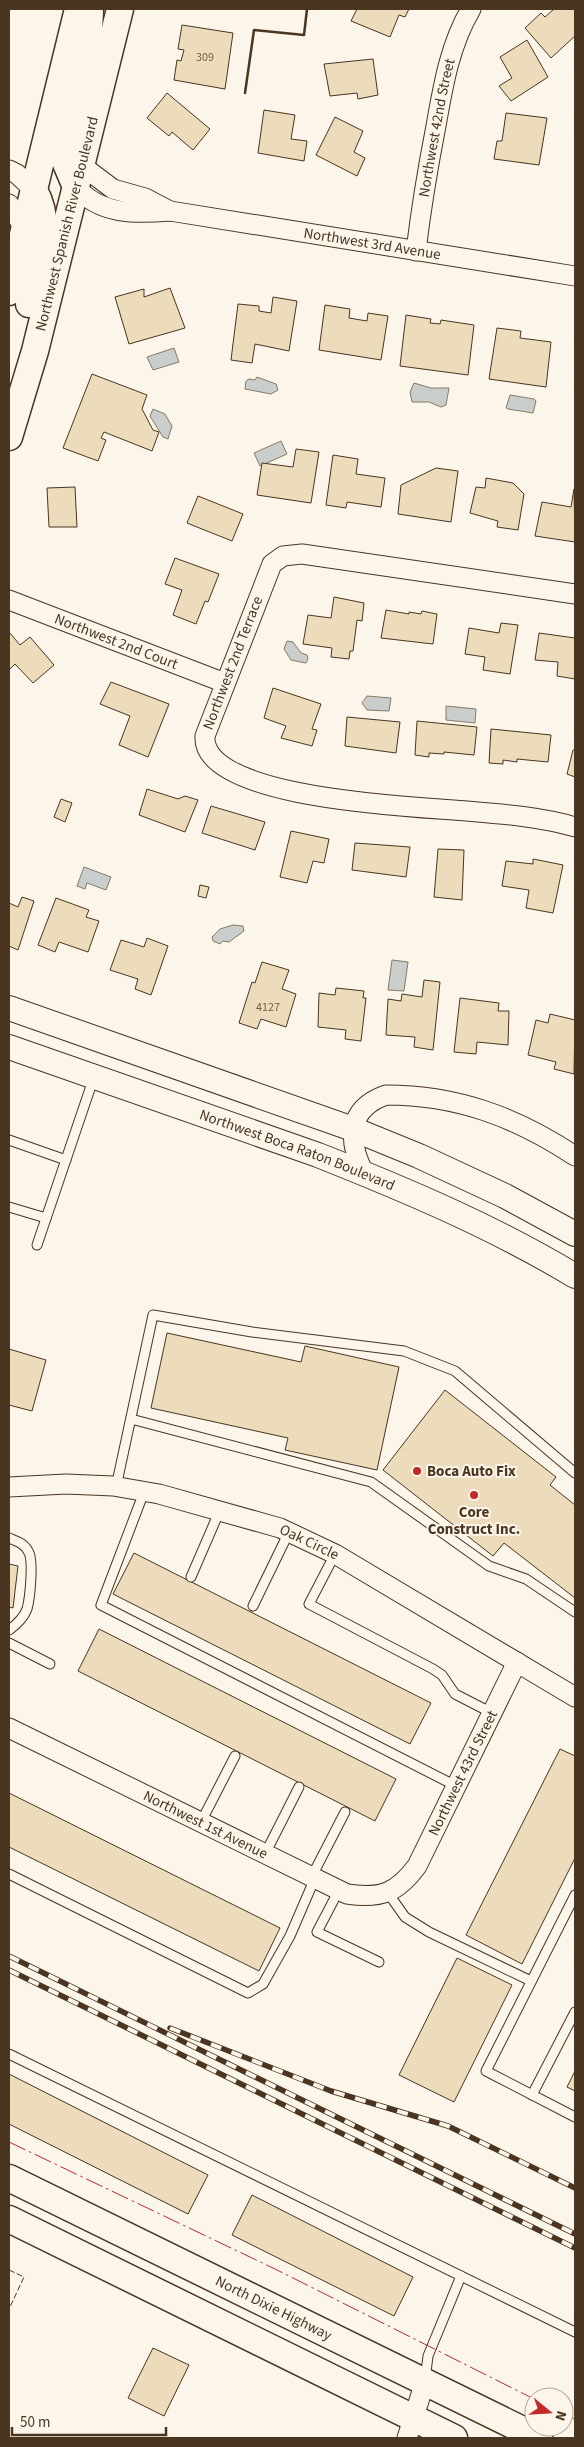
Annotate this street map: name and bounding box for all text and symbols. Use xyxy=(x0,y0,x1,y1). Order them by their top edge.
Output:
house number: 309 xyxy=(196,49,214,66)
street label: Northwest 42nd Street xyxy=(413,56,460,199)
street label: Northwest Spanish River Boulevard xyxy=(30,114,103,333)
street label: Northwest 3rd Avenue xyxy=(302,222,442,265)
street label: Northwest 2nd Terrace xyxy=(198,593,268,733)
street label: Northwest 2nd Court xyxy=(52,608,181,675)
house number: 4127 xyxy=(256,999,280,1016)
street label: Northwest Boca Raton Boulevard xyxy=(197,1104,398,1196)
place label: Boca Auto Fix xyxy=(427,1461,516,1482)
marker: Boca Auto Fix xyxy=(411,1465,423,1477)
marker: Core Construct Inc. xyxy=(468,1489,480,1501)
place label: Core Construct Inc. xyxy=(428,1502,520,1540)
street label: Oak Circle xyxy=(276,1519,343,1565)
street label: Northwest 43rd Street xyxy=(423,1707,502,1839)
street label: Northwest 1st Avenue xyxy=(140,1785,271,1864)
street label: North Dixie Highway xyxy=(212,2270,336,2345)
north arrow xyxy=(524,2387,574,2437)
scale bar xyxy=(12,2404,166,2436)
text: N xyxy=(549,2408,571,2423)
text: 50 m xyxy=(20,2412,50,2433)

